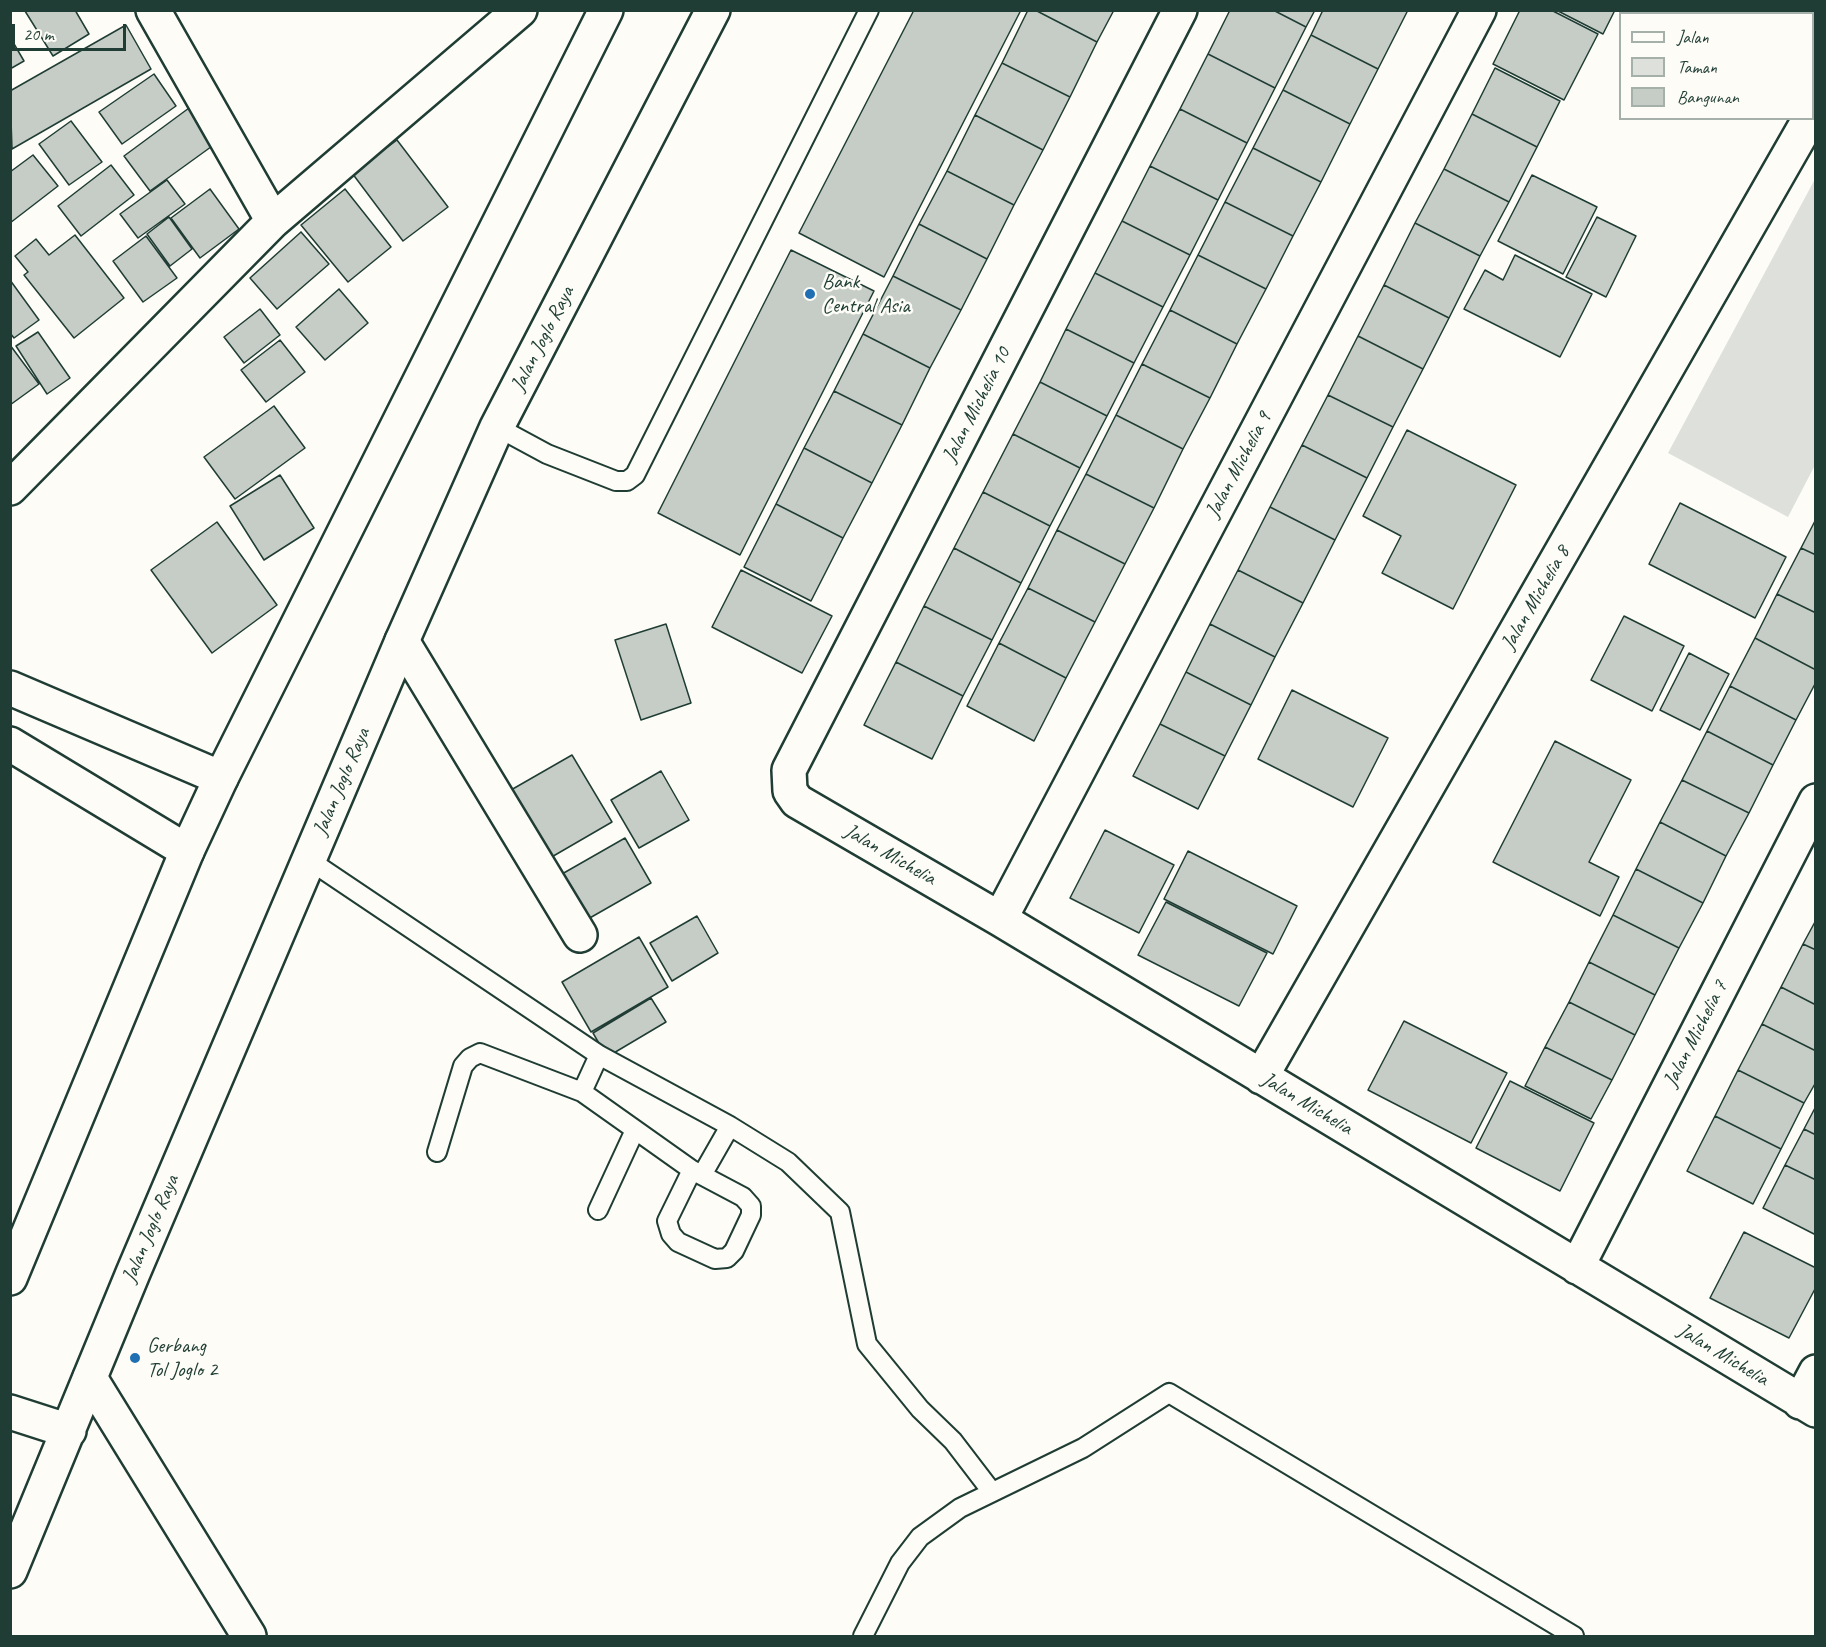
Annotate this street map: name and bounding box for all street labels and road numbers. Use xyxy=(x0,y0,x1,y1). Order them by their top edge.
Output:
street label: Jalan Joglo Raya xyxy=(506,282,580,396)
street label: Jalan Michelia 10 xyxy=(937,343,1017,467)
street label: Jalan Michelia 9 xyxy=(1201,408,1277,522)
street label: Jalan Michelia 8 xyxy=(1496,541,1576,655)
street label: Jalan Joglo Raya xyxy=(308,724,376,840)
street label: Jalan Michelia xyxy=(840,819,940,891)
street label: Jalan Michelia 7 xyxy=(1658,977,1734,1091)
street label: Jalan Michelia xyxy=(1257,1067,1357,1141)
street label: Jalan Joglo Raya xyxy=(117,1171,185,1287)
street label: Jalan Michelia xyxy=(1673,1318,1773,1392)

